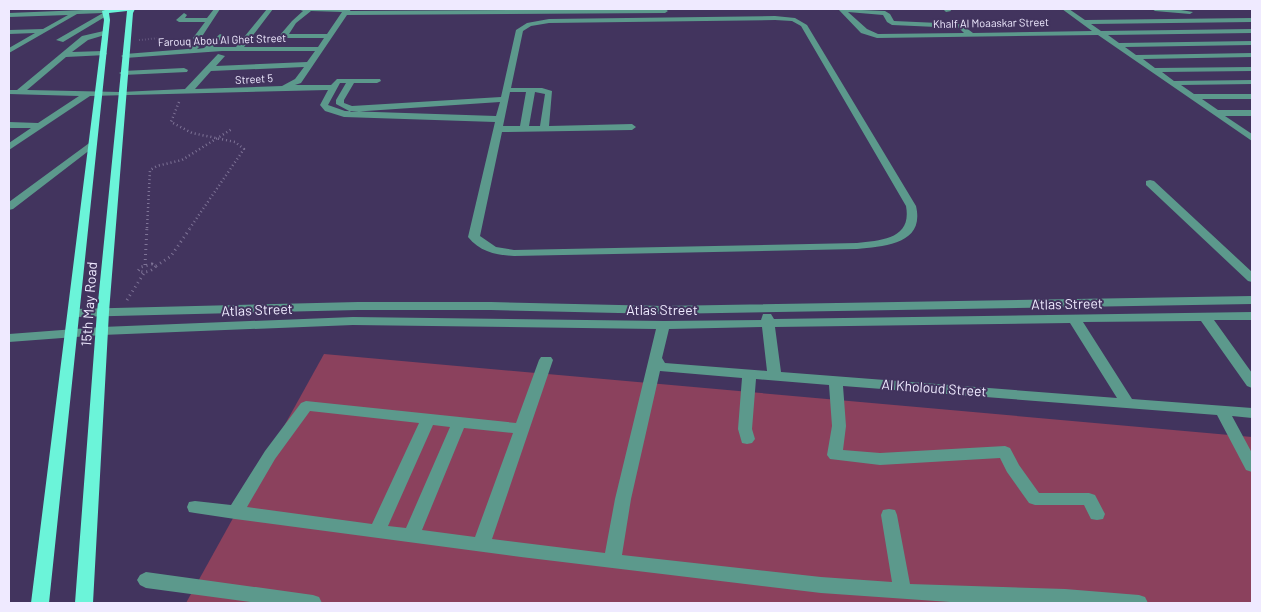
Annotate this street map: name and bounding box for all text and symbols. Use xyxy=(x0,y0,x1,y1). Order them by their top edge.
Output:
street label: Khalf Al Moaaskar Street xyxy=(933,15,1049,30)
street label: Farouq Abou Al Ghet Street xyxy=(158,31,286,48)
street label: Street 5 xyxy=(235,71,274,86)
street label: 15th May Road xyxy=(77,261,100,347)
street label: Atlas Street xyxy=(1031,294,1103,313)
street label: Atlas Street xyxy=(221,300,293,319)
street label: Atlas Street xyxy=(626,301,698,318)
street label: Al Kholoud Street xyxy=(881,375,987,400)

